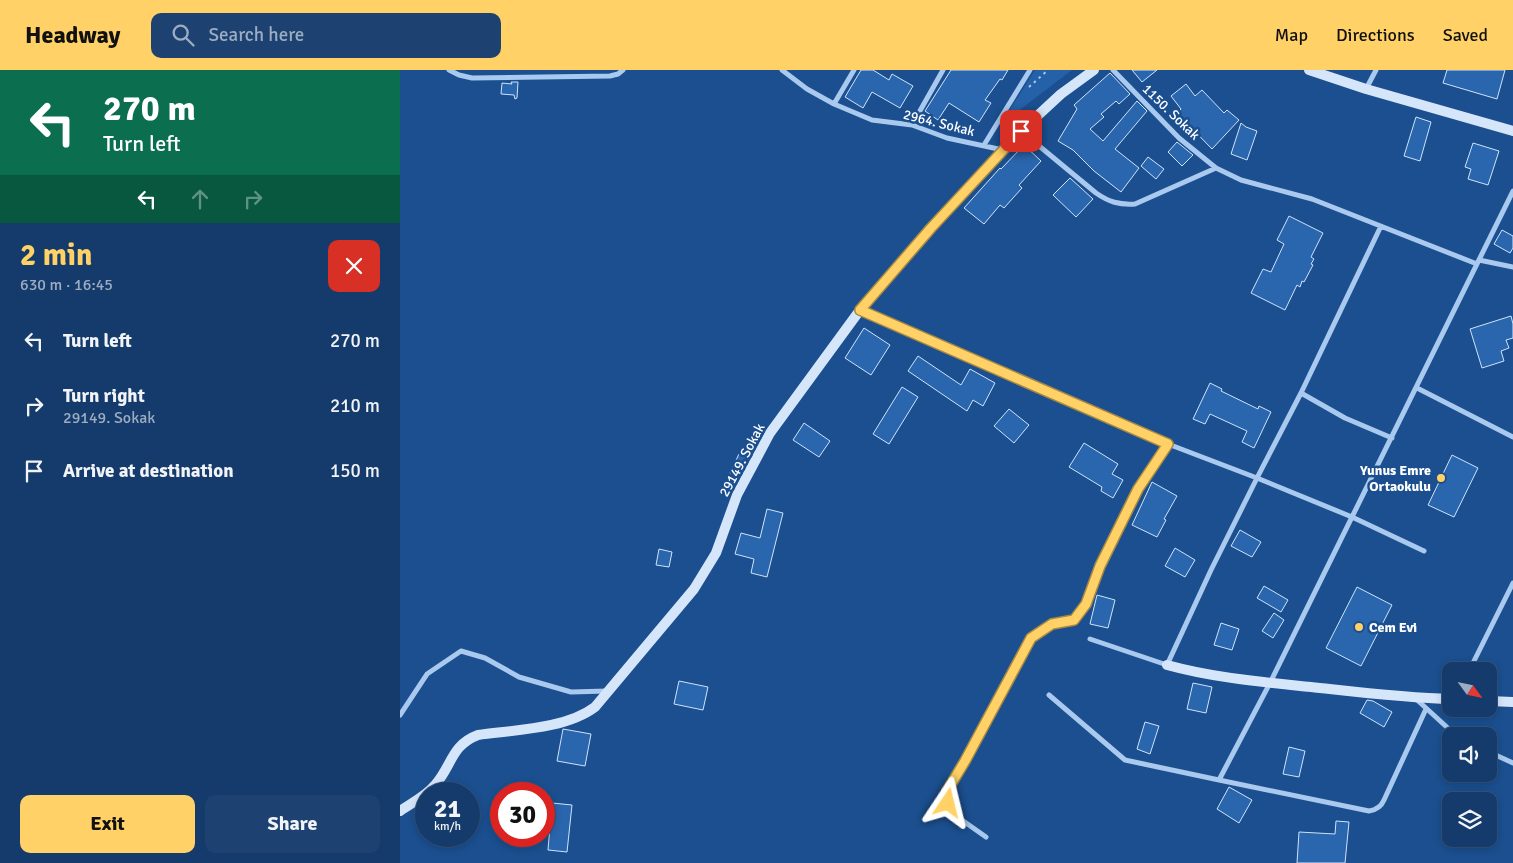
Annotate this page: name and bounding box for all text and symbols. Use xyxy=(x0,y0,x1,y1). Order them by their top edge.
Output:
search box xyxy=(151,13,501,58)
text: Headway xyxy=(25,20,121,50)
icon: search xyxy=(169,21,197,49)
text: Search here xyxy=(209,23,304,47)
text: Map xyxy=(1275,24,1308,46)
text: Directions xyxy=(1336,24,1415,46)
text: Saved xyxy=(1443,24,1488,46)
street label: 1150. Sokak xyxy=(1139,80,1203,144)
text: 270 m xyxy=(103,87,196,130)
icon: left xyxy=(20,90,85,155)
street label: 2964. Sokak xyxy=(901,106,977,140)
pin xyxy=(1000,110,1042,152)
icon: arrive xyxy=(1007,117,1035,145)
text: Turn left xyxy=(103,130,181,157)
icon: left xyxy=(133,185,161,213)
icon: ahead xyxy=(186,185,214,213)
icon: right xyxy=(239,185,267,213)
text: 2 min xyxy=(20,237,92,274)
button: close xyxy=(328,240,380,292)
text: 630 m · 16:45 xyxy=(20,275,113,295)
icon: left xyxy=(20,327,48,355)
text: Turn left xyxy=(63,329,132,353)
text: 270 m xyxy=(330,329,380,353)
text: Turn right xyxy=(63,384,145,408)
icon: right xyxy=(20,392,48,420)
text: 210 m xyxy=(330,394,380,418)
text: 29149. Sokak xyxy=(63,408,155,428)
street label: 29149. Sokak xyxy=(716,420,768,500)
icon: arrive xyxy=(20,457,48,485)
text: Arrive at destination xyxy=(63,459,234,483)
text: 150 m xyxy=(330,459,380,483)
place label: Yunus Emre Ortaokulu xyxy=(1359,462,1431,495)
marker: Yunus Emre Ortaokulu xyxy=(1435,472,1447,484)
place label: Cem Evi xyxy=(1369,619,1417,636)
marker: Cem Evi xyxy=(1353,621,1365,633)
north arrow xyxy=(1442,662,1498,718)
map controls xyxy=(1442,662,1497,847)
button: sound xyxy=(1442,727,1497,782)
position arrow xyxy=(921,776,973,828)
speed limit sign: 30 xyxy=(490,782,555,847)
button: layers xyxy=(1442,792,1497,847)
text: 21 xyxy=(434,793,461,824)
button: Exit xyxy=(20,795,195,853)
button: Share xyxy=(205,795,380,853)
text: km/h xyxy=(434,819,461,834)

